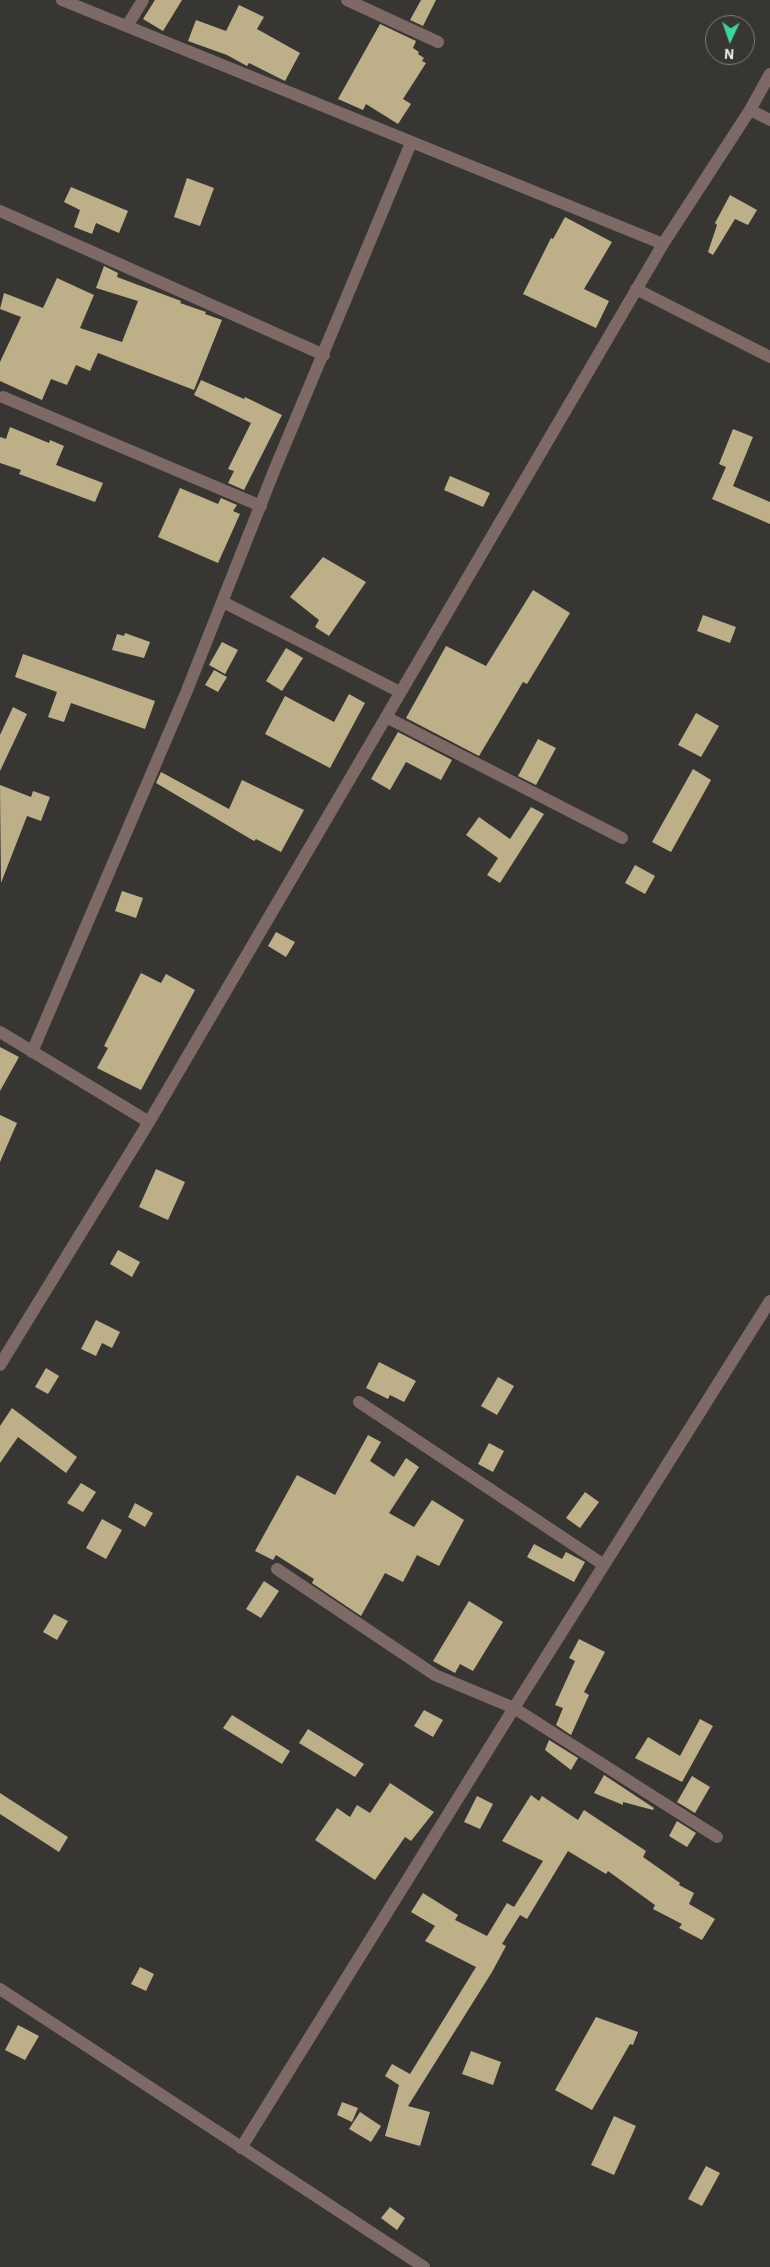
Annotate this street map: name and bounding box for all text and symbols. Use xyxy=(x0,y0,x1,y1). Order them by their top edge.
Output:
north arrow xyxy=(705,15,755,65)
text: N xyxy=(724,45,735,63)

